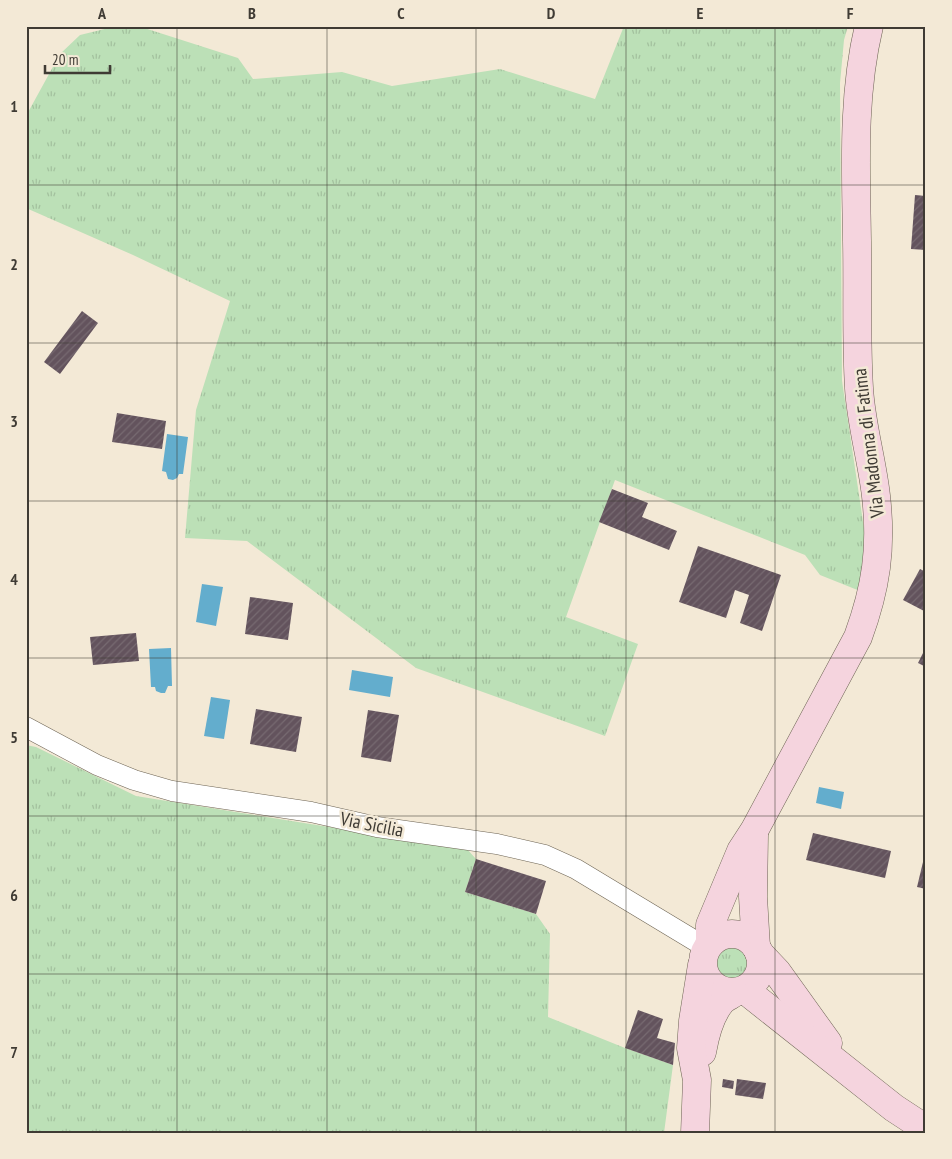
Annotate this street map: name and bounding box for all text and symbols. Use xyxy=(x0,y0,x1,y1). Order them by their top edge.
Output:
text: A xyxy=(97,3,107,23)
text: B xyxy=(248,3,256,23)
text: C xyxy=(397,3,405,23)
text: D xyxy=(547,3,556,23)
text: E xyxy=(697,3,704,23)
text: F xyxy=(847,3,854,23)
scale bar xyxy=(45,42,110,74)
text: 20 m xyxy=(52,50,78,69)
text: 1 xyxy=(10,96,18,116)
text: 2 xyxy=(10,254,18,274)
street label: Via Madonna di Fatima xyxy=(847,367,889,520)
text: 3 xyxy=(10,411,18,431)
text: 4 xyxy=(10,569,18,589)
text: 5 xyxy=(10,727,18,747)
street label: Via Sicilia xyxy=(337,806,406,842)
text: 6 xyxy=(10,885,18,905)
text: 7 xyxy=(10,1042,18,1062)

